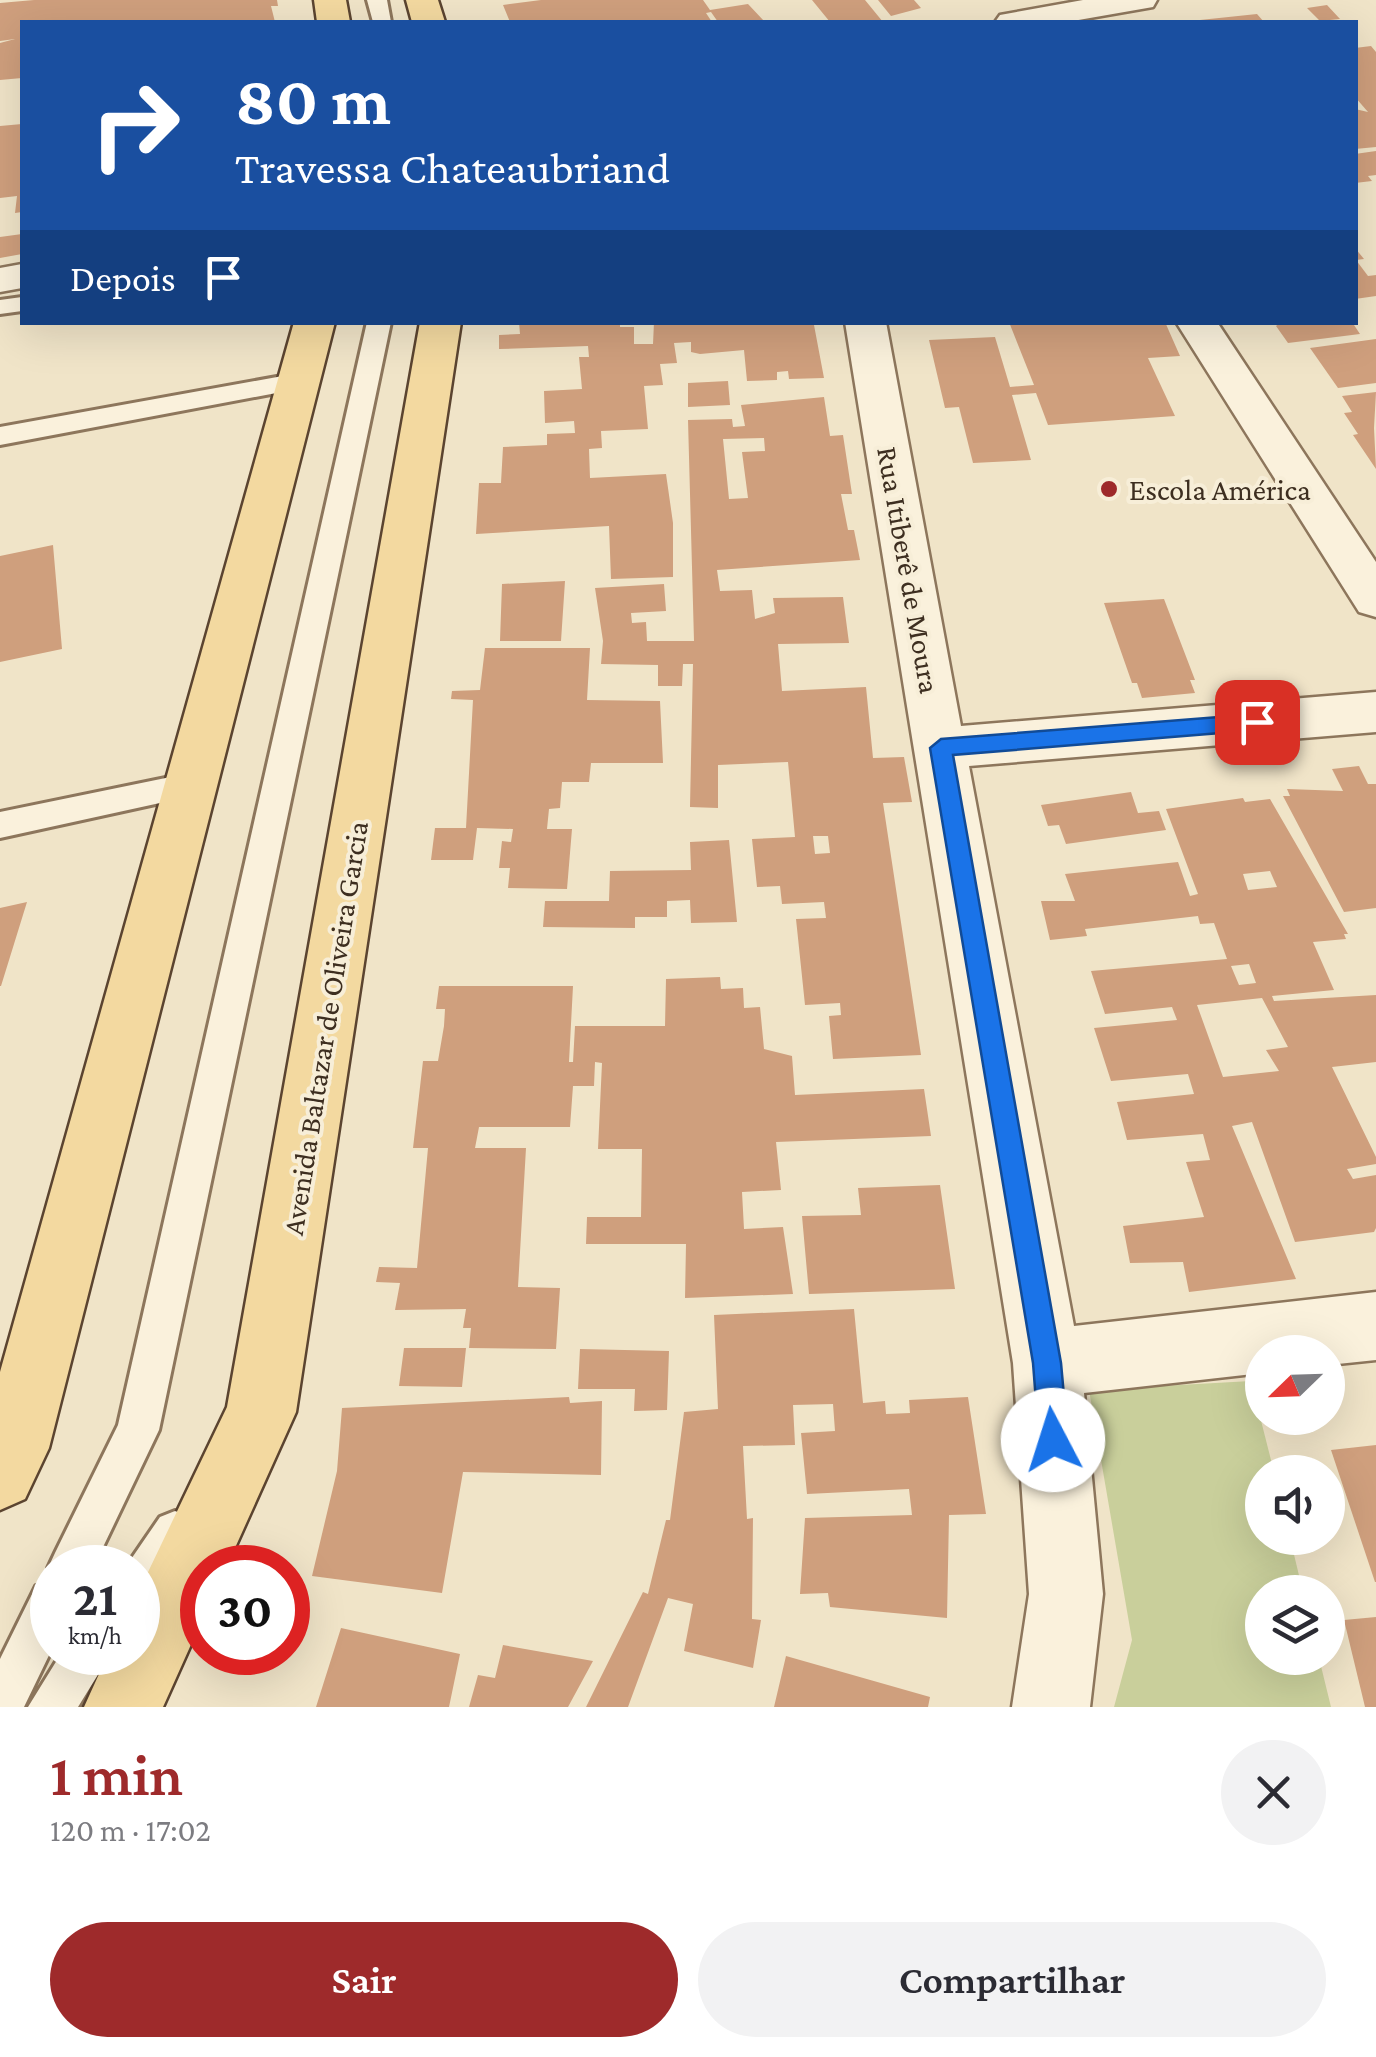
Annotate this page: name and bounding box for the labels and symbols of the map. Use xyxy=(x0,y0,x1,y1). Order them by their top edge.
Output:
street label: Rua Itiberê de Moura xyxy=(871,444,947,696)
place label: Escola América xyxy=(1129,473,1311,506)
marker: Escola América xyxy=(1098,478,1120,500)
pin xyxy=(1215,680,1300,765)
street label: Avenida Baltazar de Oliveira Garcia xyxy=(276,818,374,1237)
north arrow xyxy=(1245,1335,1345,1435)
position arrow xyxy=(1001,1388,1105,1492)
speed limit sign: 30 xyxy=(180,1545,310,1675)

